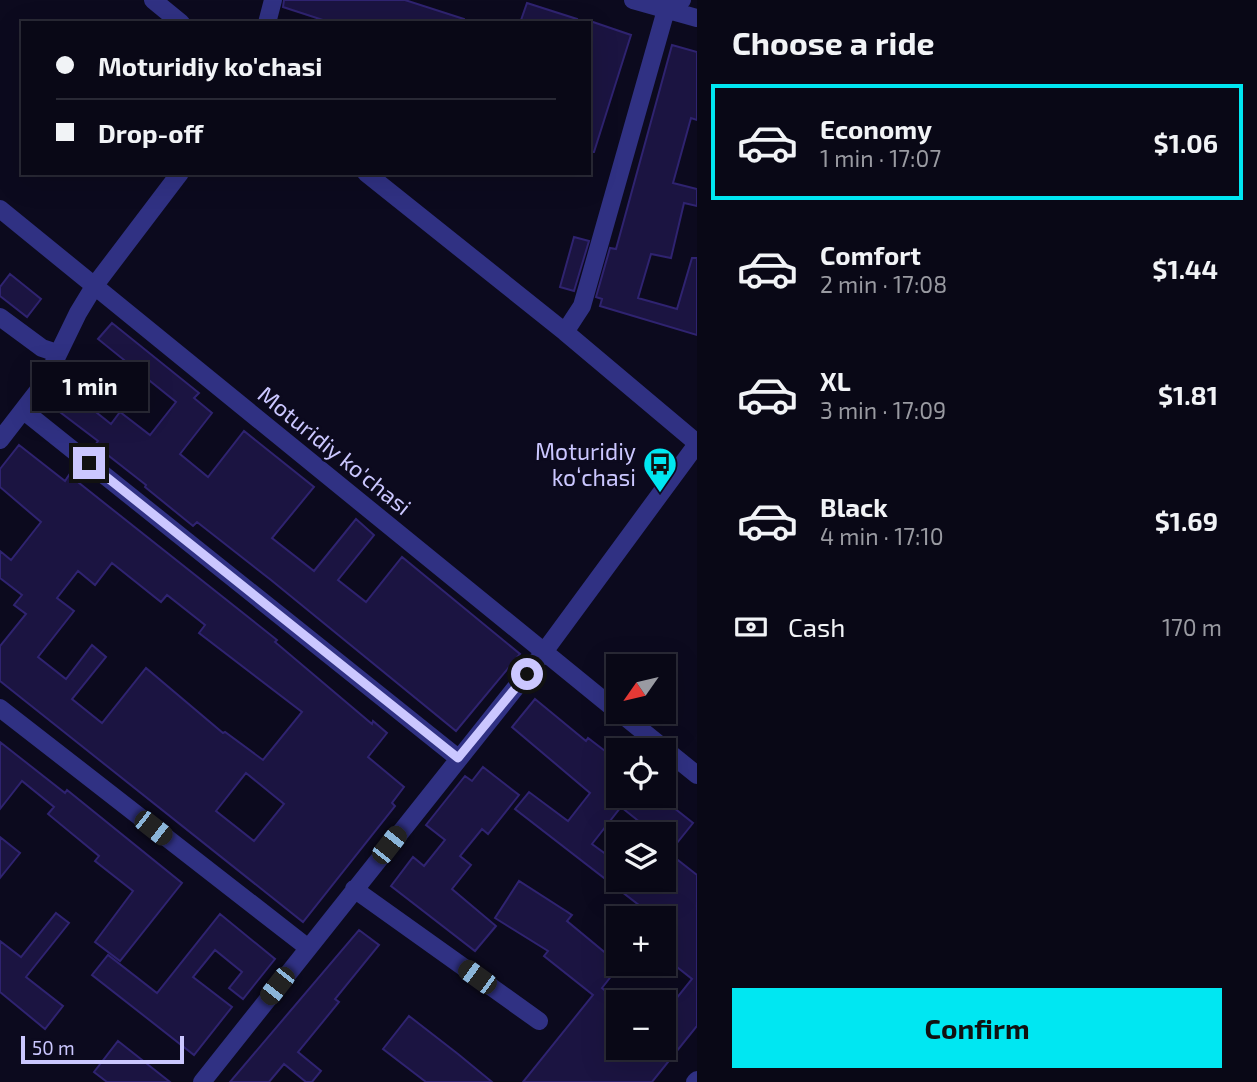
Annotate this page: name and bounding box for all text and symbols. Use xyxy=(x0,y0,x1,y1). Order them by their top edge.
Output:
text: Choose a ride xyxy=(732,23,935,61)
text: Moturidiy ko'chasi xyxy=(98,50,322,81)
icon: car xyxy=(736,111,799,174)
text: Economy xyxy=(820,113,932,144)
text: Drop-off xyxy=(98,117,203,148)
text: $1.06 xyxy=(1154,127,1218,158)
text: 1 min · 17:07 xyxy=(820,144,941,172)
icon: car xyxy=(736,237,799,300)
text: Comfort xyxy=(820,239,921,270)
text: $1.44 xyxy=(1152,253,1218,284)
text: 2 min · 17:08 xyxy=(820,270,947,298)
callout: 1 min xyxy=(31,362,147,410)
icon: car xyxy=(736,363,799,426)
text: XL xyxy=(820,365,851,396)
text: 1 min xyxy=(62,372,118,400)
text: $1.81 xyxy=(1158,379,1218,410)
street label: Moturidiy ko'chasi xyxy=(253,380,417,520)
text: 3 min · 17:09 xyxy=(820,396,946,424)
place label: Moturidiy koʻchasi xyxy=(535,437,636,491)
bus stop icon: Moturidiy koʻchasi xyxy=(641,445,679,494)
route end xyxy=(73,447,105,479)
icon: car xyxy=(736,489,799,552)
text: Black xyxy=(820,491,888,522)
text: $1.69 xyxy=(1155,505,1218,536)
text: 4 min · 17:10 xyxy=(820,522,944,550)
icon: cash xyxy=(732,608,770,646)
text: Cash xyxy=(788,611,845,642)
text: 170 m xyxy=(1162,613,1222,641)
north arrow xyxy=(606,654,676,724)
map controls xyxy=(606,654,676,1060)
route start xyxy=(511,658,543,690)
button: locate xyxy=(606,738,676,808)
car xyxy=(130,807,177,849)
car xyxy=(368,822,411,868)
button: layers xyxy=(606,822,676,892)
button: + xyxy=(606,906,676,976)
car xyxy=(454,956,501,998)
car xyxy=(256,963,299,1009)
button: Confirm xyxy=(732,988,1222,1068)
button: − xyxy=(606,990,676,1060)
scale bar xyxy=(21,1033,184,1065)
text: 50 m xyxy=(32,1036,75,1059)

